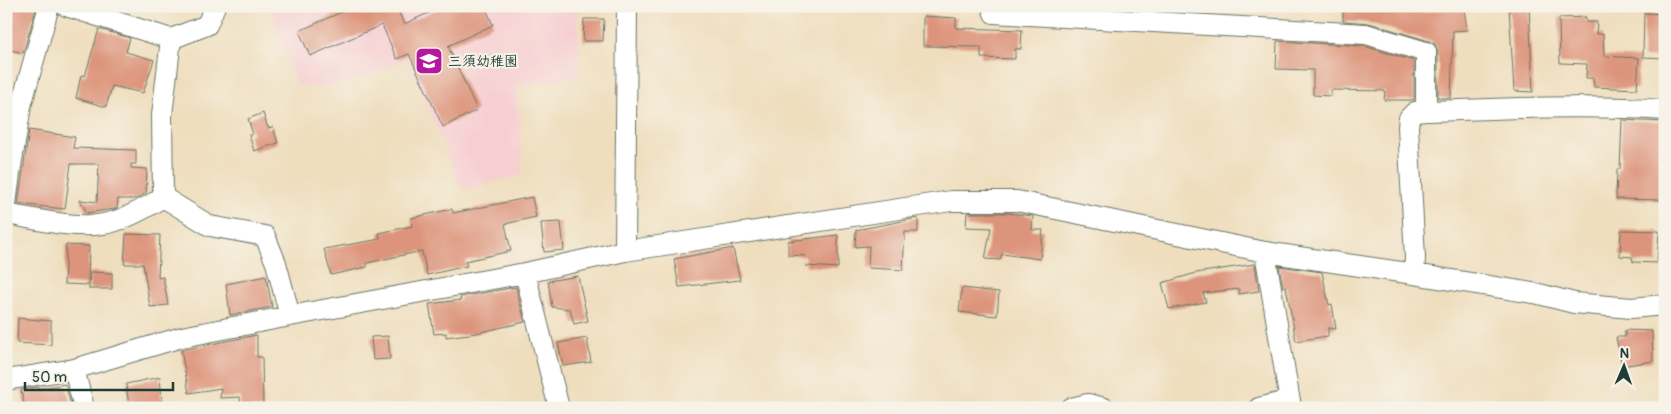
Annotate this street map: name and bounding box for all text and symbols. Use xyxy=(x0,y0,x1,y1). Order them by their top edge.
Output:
school or university icon: 三須幼稚園 xyxy=(414,46,444,76)
place label: 三須幼稚園 xyxy=(448,53,518,70)
north arrow xyxy=(1598,342,1648,392)
text: N xyxy=(1619,345,1629,362)
scale bar xyxy=(25,359,172,391)
text: 50 m xyxy=(32,368,67,387)

